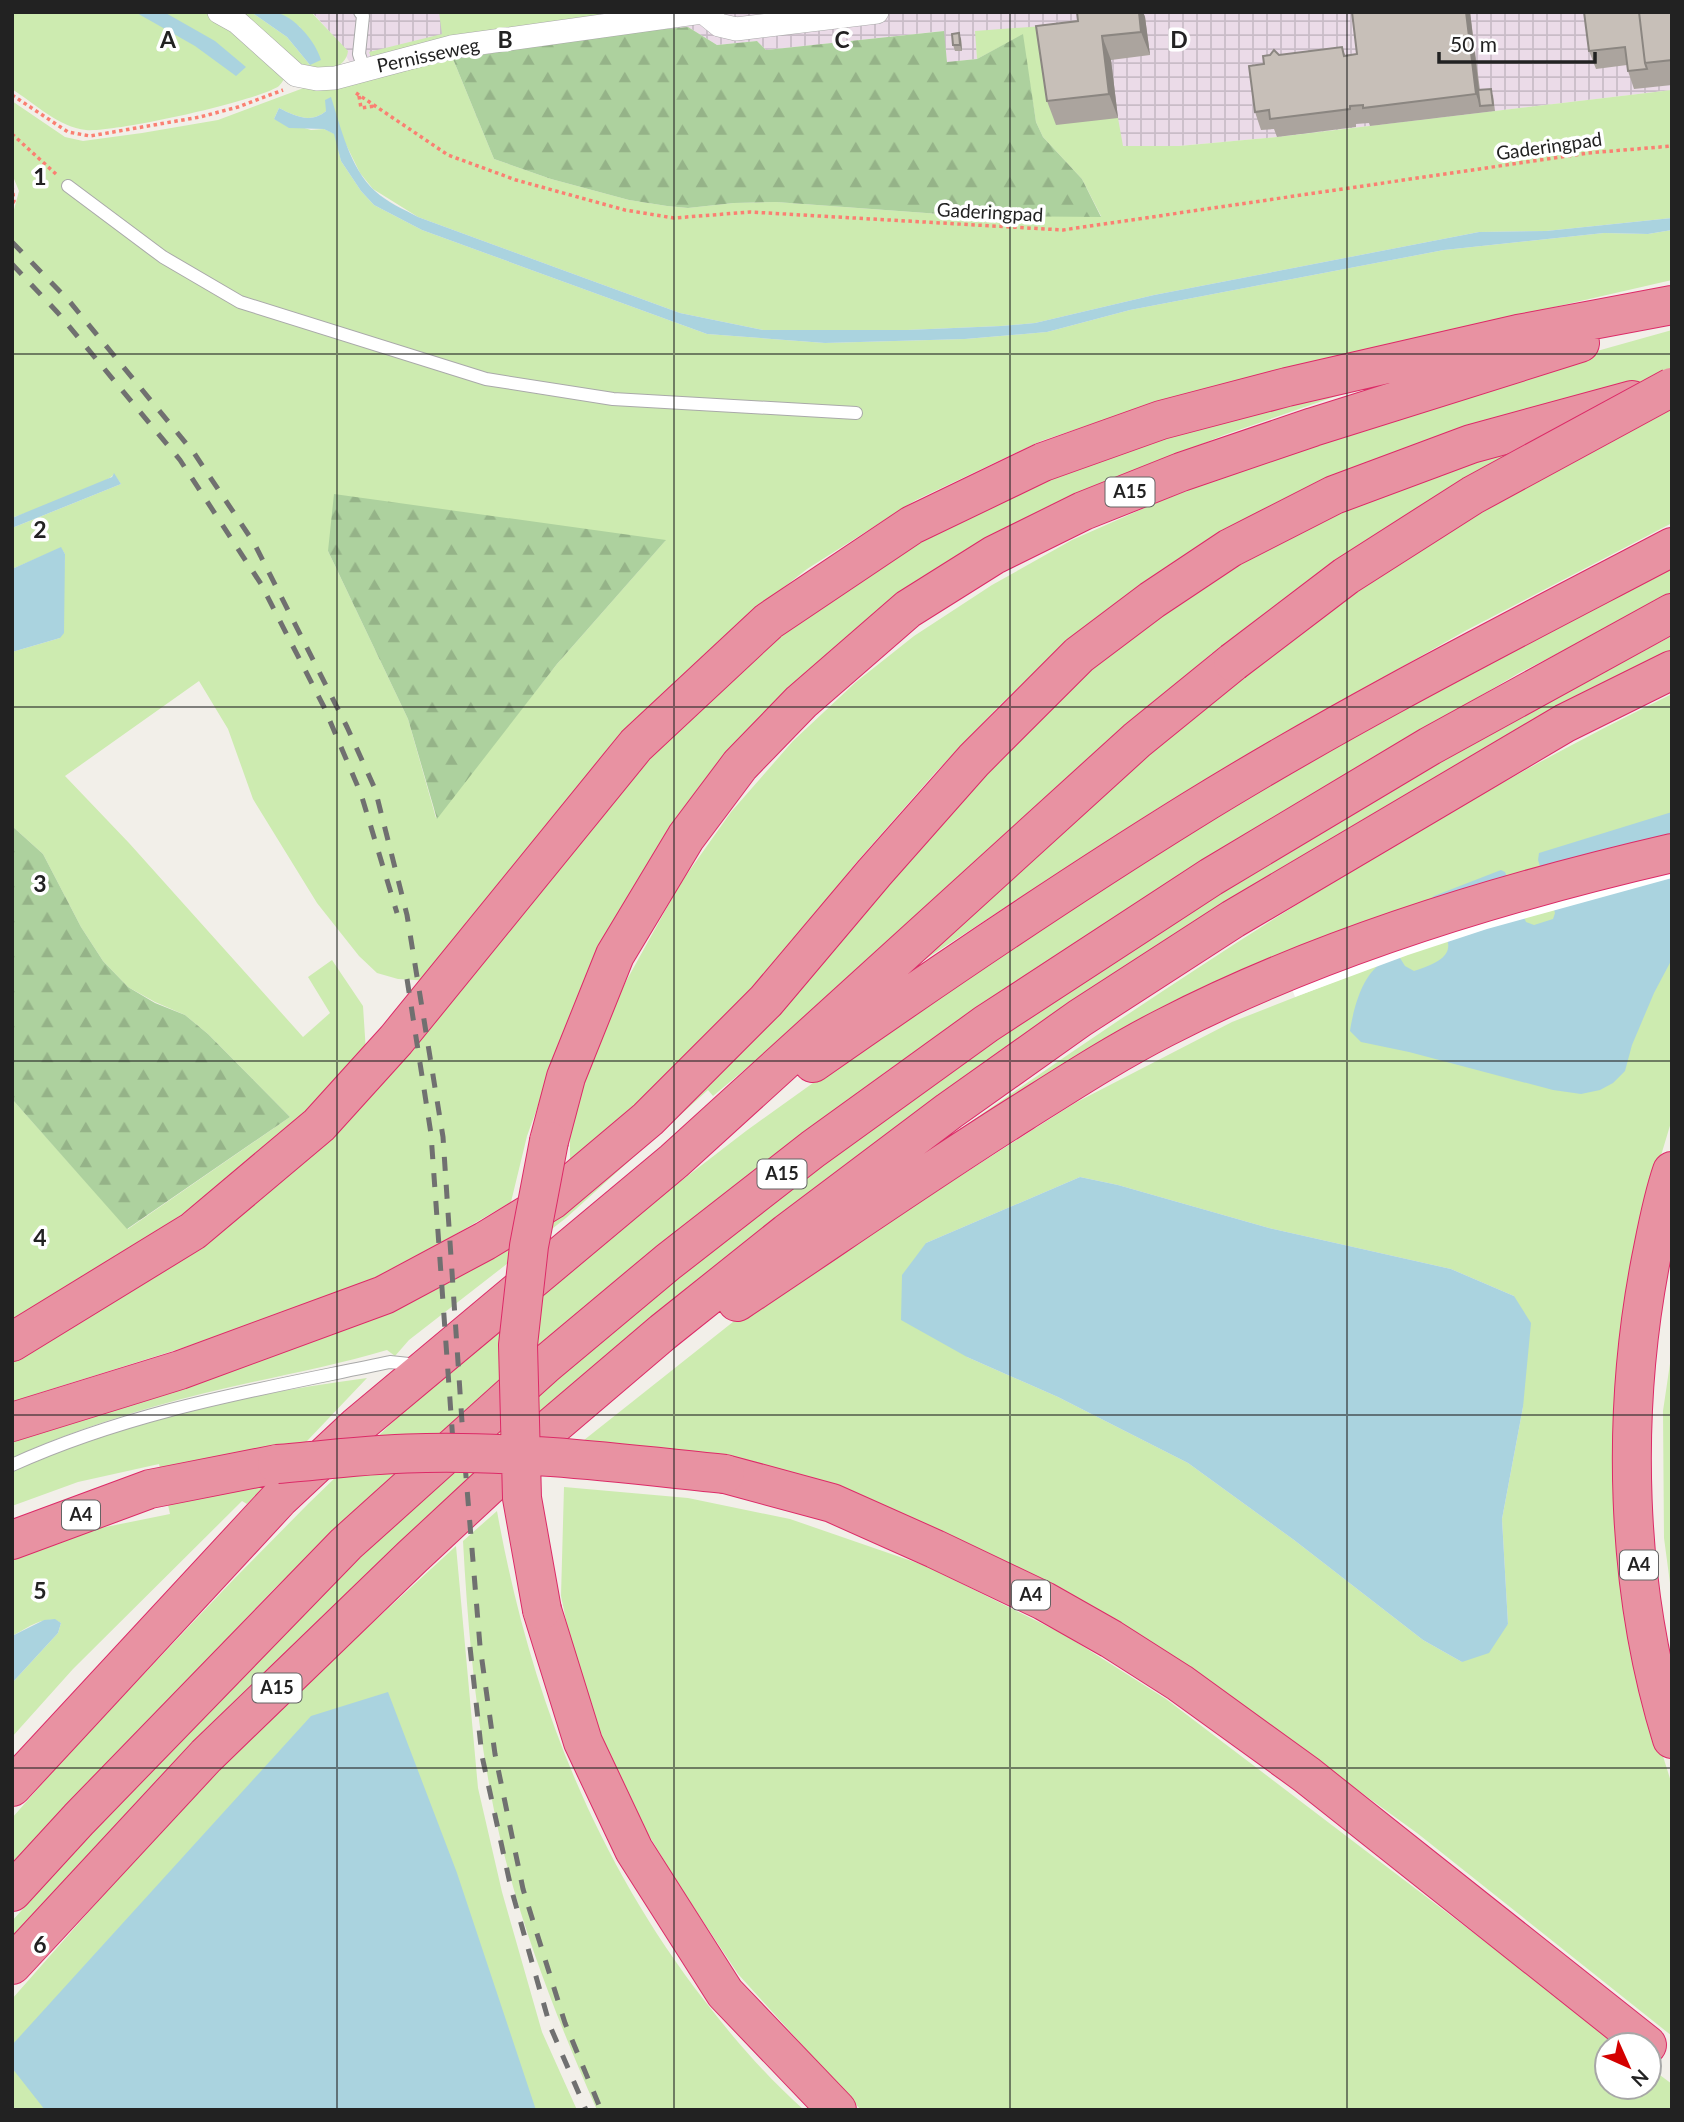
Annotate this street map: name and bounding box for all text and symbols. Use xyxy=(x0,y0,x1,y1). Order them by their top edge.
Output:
scale bar xyxy=(1439,21,1595,65)
text: A xyxy=(159,25,177,53)
text: B xyxy=(497,25,513,53)
text: C xyxy=(834,25,850,53)
text: D xyxy=(1170,25,1188,53)
text: 50 m xyxy=(1450,31,1497,56)
street label: Pernisseweg xyxy=(375,32,481,77)
street label: Gaderingpad xyxy=(1495,127,1603,164)
text: 1 xyxy=(33,162,47,190)
street label: Gaderingpad xyxy=(936,197,1044,226)
road number: A15 xyxy=(1106,478,1154,506)
text: 2 xyxy=(33,515,47,543)
text: 3 xyxy=(33,869,47,897)
road number: A15 xyxy=(758,1160,806,1189)
text: 4 xyxy=(33,1223,47,1251)
road number: A4 xyxy=(62,1500,100,1530)
road number: A4 xyxy=(1620,1550,1658,1580)
text: 5 xyxy=(33,1576,47,1604)
road number: A4 xyxy=(1012,1580,1050,1610)
road number: A15 xyxy=(252,1674,302,1702)
text: 6 xyxy=(33,1930,47,1958)
north arrow xyxy=(1593,2031,1663,2101)
text: N xyxy=(1627,2065,1654,2092)

